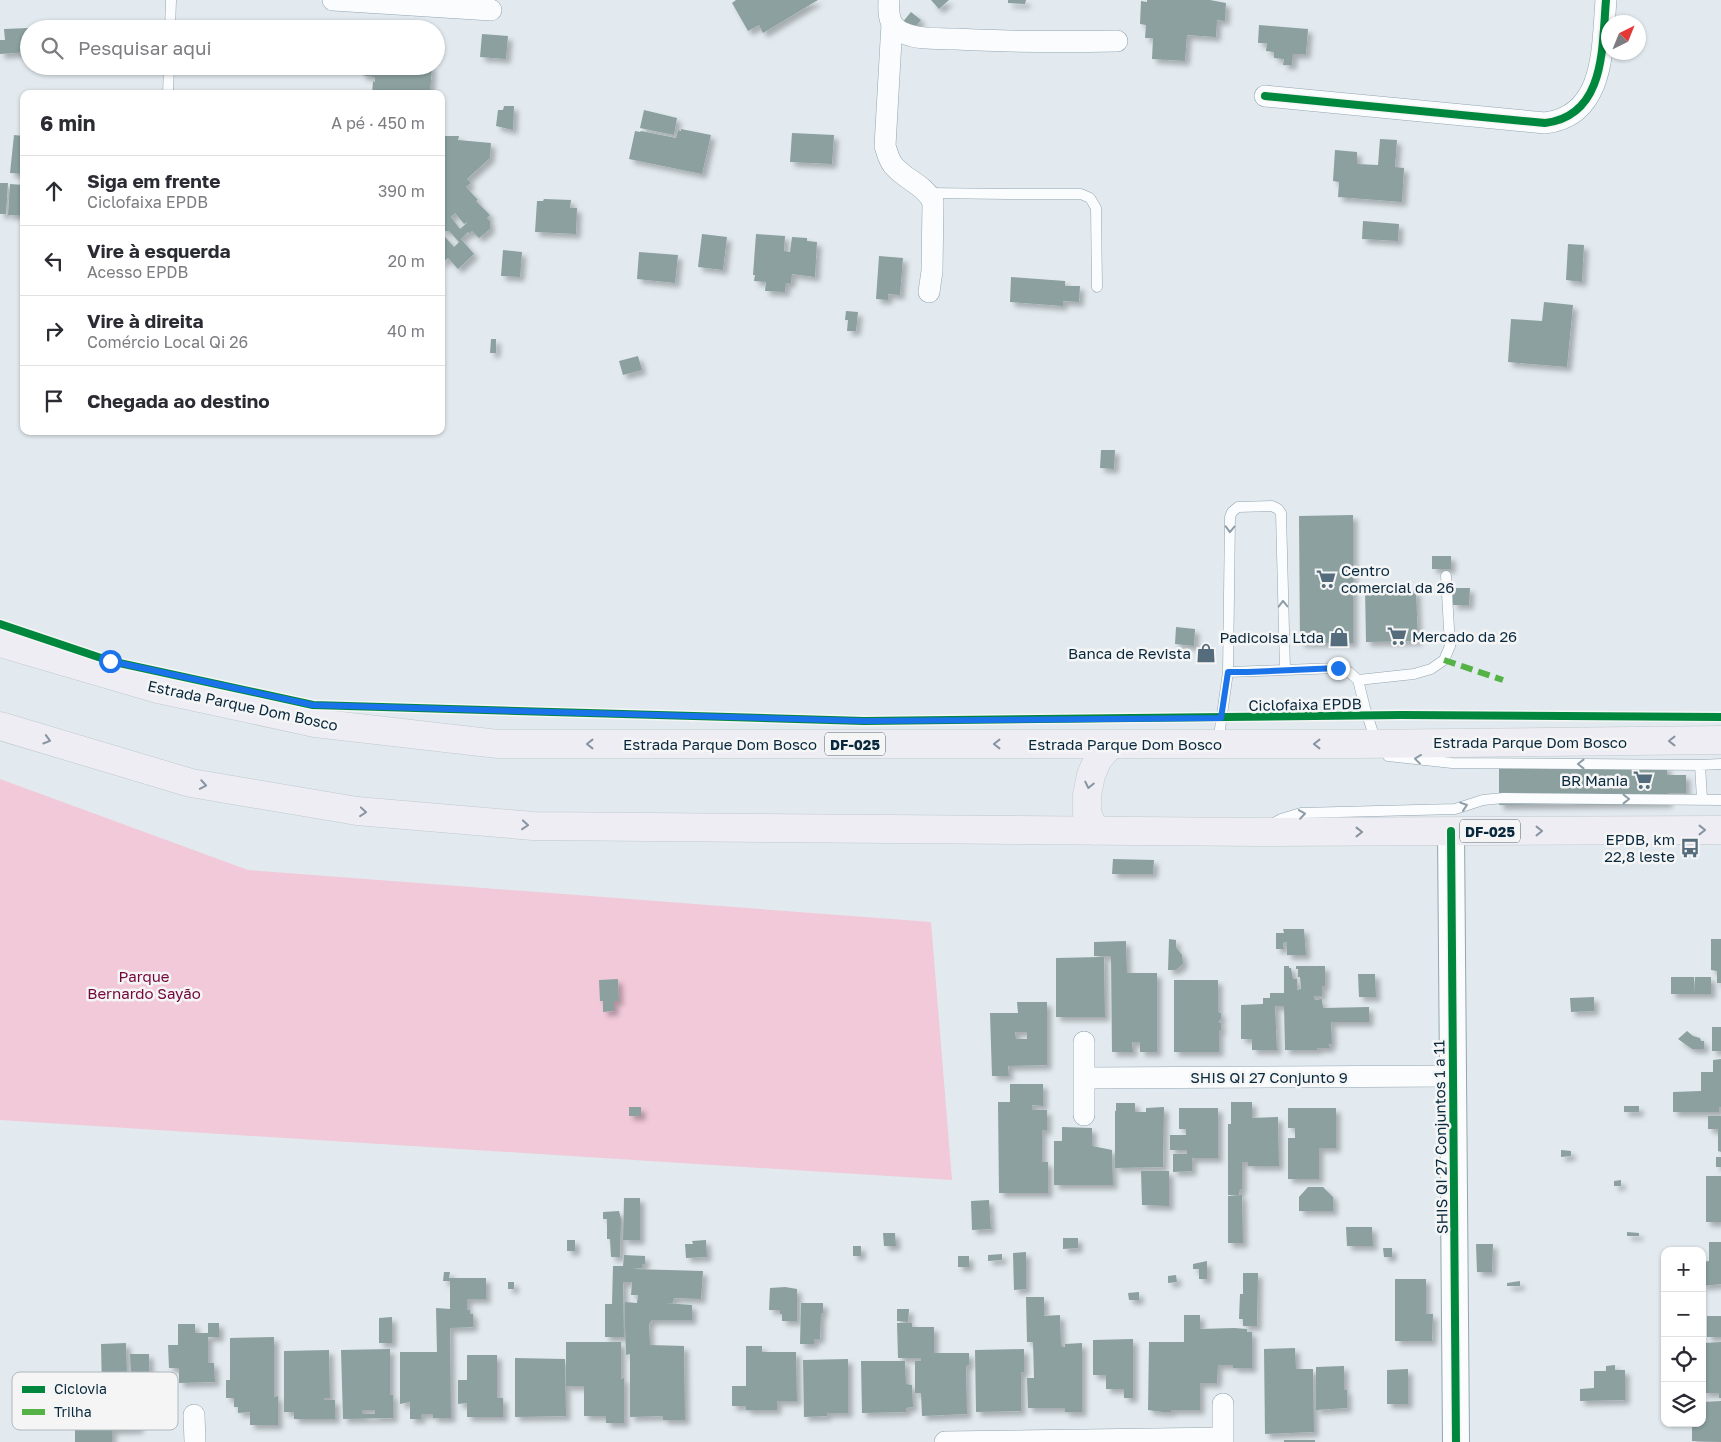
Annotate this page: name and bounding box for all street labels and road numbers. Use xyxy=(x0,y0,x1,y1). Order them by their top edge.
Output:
street label: Estrada Parque Dom Bosco xyxy=(146,676,340,734)
street label: Ciclofaixa EPDB xyxy=(1248,694,1362,714)
road number: DF-025 xyxy=(825,732,885,756)
street label: Estrada Parque Dom Bosco xyxy=(1433,733,1627,751)
street label: Estrada Parque Dom Bosco xyxy=(623,735,817,753)
street label: Estrada Parque Dom Bosco xyxy=(1028,735,1222,753)
road number: DF-025 xyxy=(1460,819,1520,842)
street label: SHIS QI 27 Conjuntos 1 a 11 xyxy=(1429,1040,1451,1234)
street label: SHIS QI 27 Conjunto 9 xyxy=(1190,1068,1348,1086)

